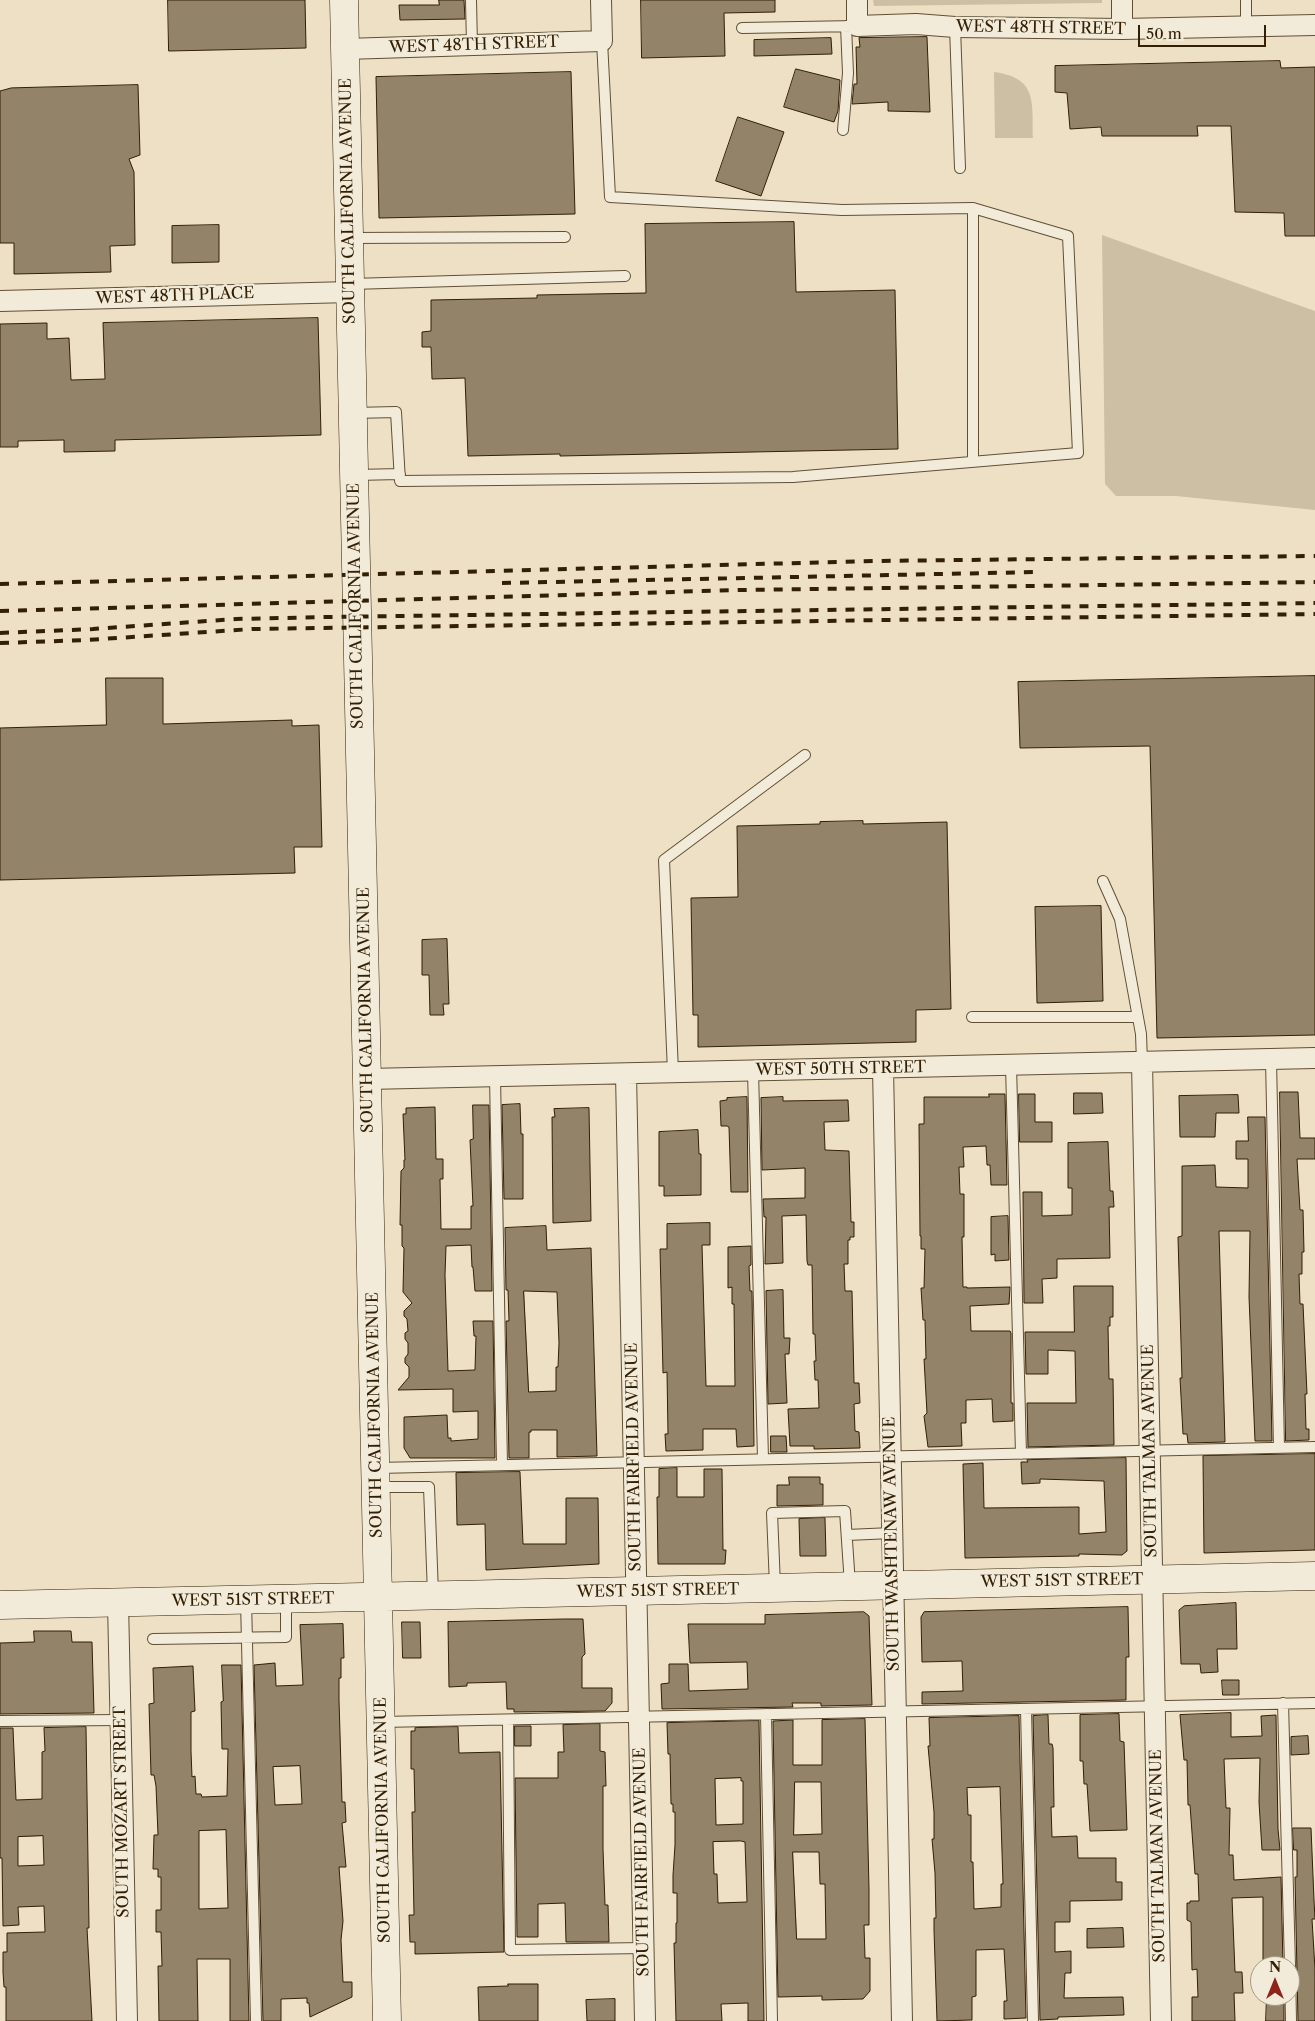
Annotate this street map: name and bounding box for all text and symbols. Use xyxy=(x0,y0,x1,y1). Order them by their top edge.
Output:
scale bar xyxy=(1140,15,1268,47)
street label: WEST 48TH STREET xyxy=(956,17,1126,39)
text: 50 m xyxy=(1146,24,1182,43)
street label: WEST 48TH STREET xyxy=(389,32,559,58)
street label: SOUTH CALIFORNIA AVENUE xyxy=(336,78,360,324)
street label: WEST 48TH PLACE xyxy=(95,284,255,308)
street label: SOUTH CALIFORNIA AVENUE xyxy=(344,483,368,729)
street label: SOUTH CALIFORNIA AVENUE xyxy=(354,887,378,1133)
street label: WEST 50TH STREET xyxy=(756,1058,926,1080)
street label: SOUTH CALIFORNIA AVENUE xyxy=(363,1292,387,1538)
street label: SOUTH FAIRFIELD AVENUE xyxy=(622,1342,646,1572)
street label: SOUTH TALMAN AVENUE xyxy=(1139,1344,1161,1558)
street label: SOUTH WASHTENAW AVENUE xyxy=(880,1416,904,1672)
street label: WEST 51ST STREET xyxy=(980,1570,1144,1592)
street label: WEST 51ST STREET xyxy=(576,1580,740,1602)
street label: WEST 51ST STREET xyxy=(171,1589,335,1611)
street label: SOUTH CALIFORNIA AVENUE xyxy=(371,1697,395,1943)
street label: SOUTH MOZART STREET xyxy=(111,1706,133,1918)
street label: SOUTH FAIRFIELD AVENUE xyxy=(630,1747,654,1977)
street label: SOUTH TALMAN AVENUE xyxy=(1147,1749,1169,1963)
north arrow xyxy=(1250,1956,1300,2006)
text: N xyxy=(1269,1958,1281,1976)

